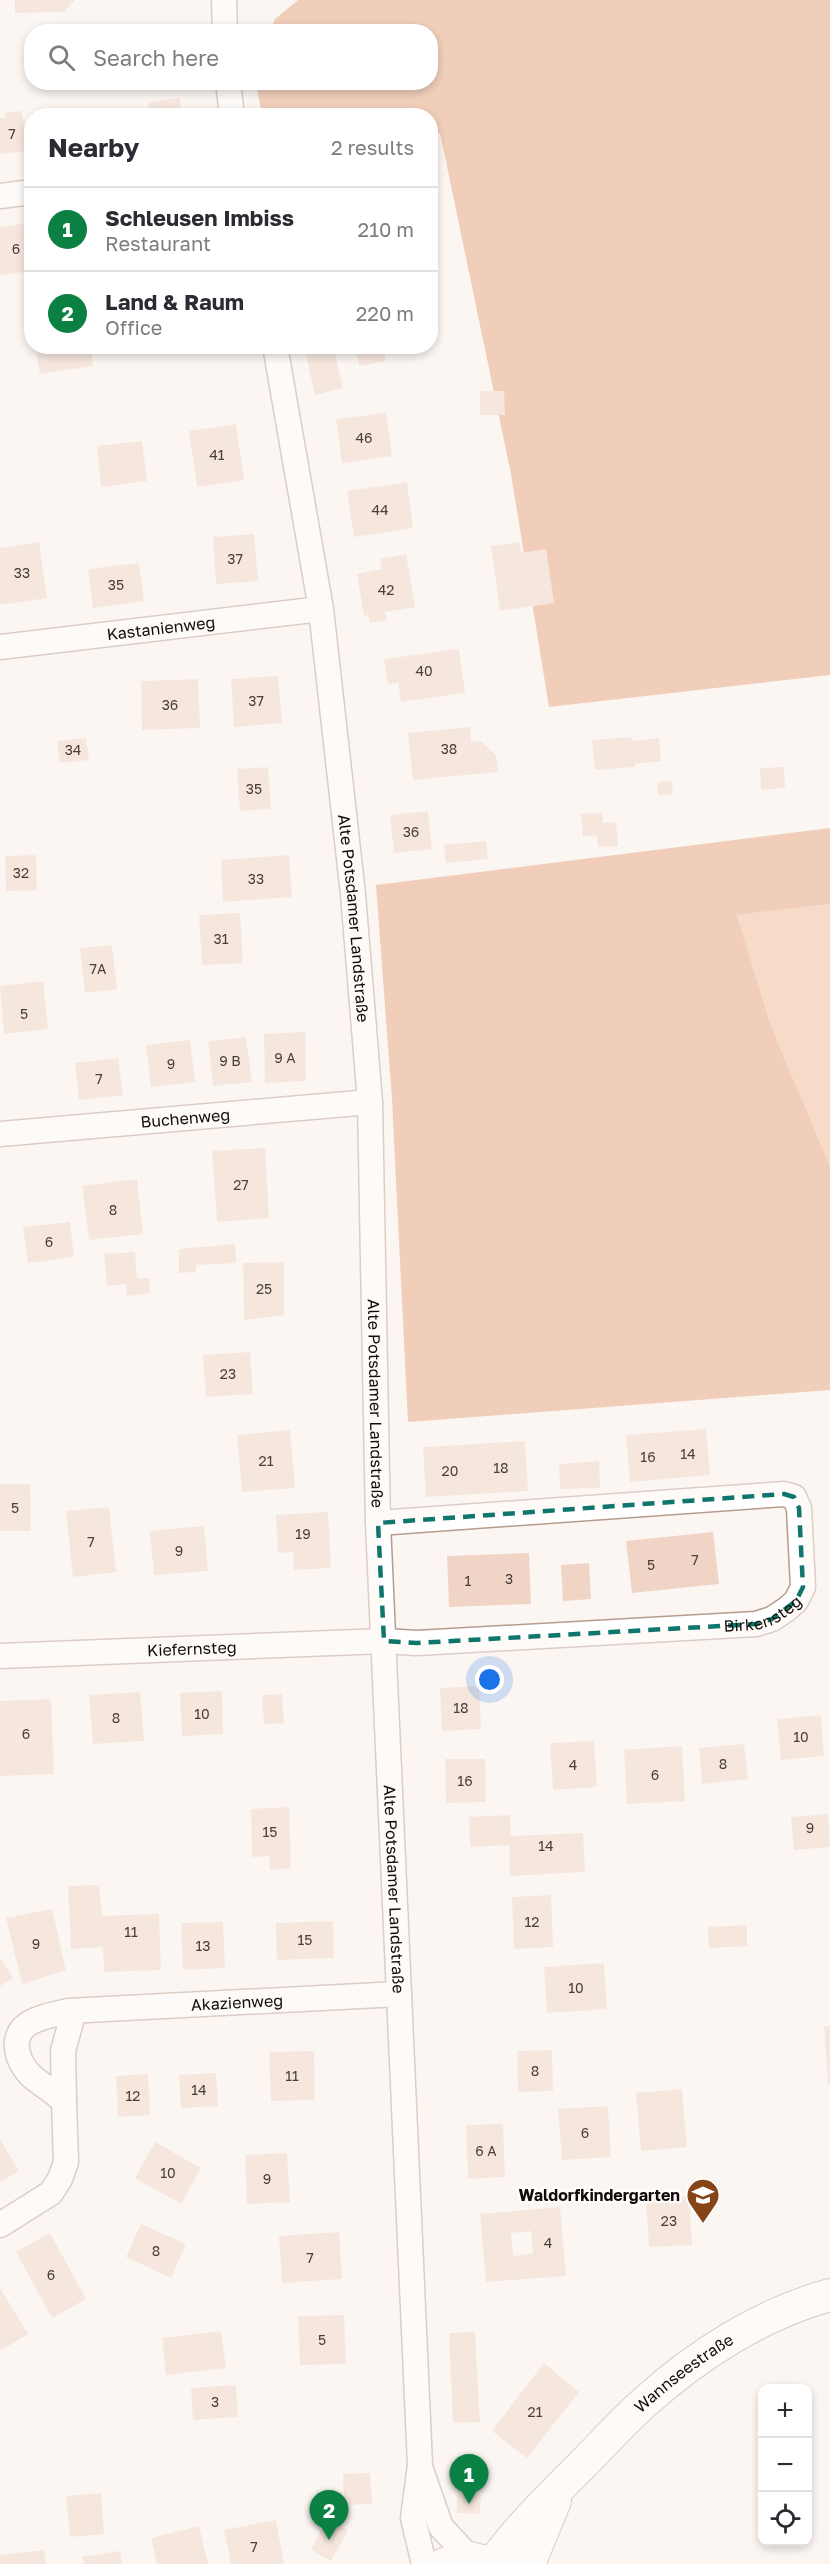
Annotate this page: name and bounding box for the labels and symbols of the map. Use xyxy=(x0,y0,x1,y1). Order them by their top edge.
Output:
house number: 7 xyxy=(8,125,16,142)
house number: 6 xyxy=(12,240,20,257)
house number: 46 xyxy=(355,429,373,446)
house number: 41 xyxy=(209,446,225,463)
house number: 44 xyxy=(371,501,389,518)
house number: 37 xyxy=(227,550,243,567)
house number: 33 xyxy=(14,564,30,581)
house number: 35 xyxy=(108,576,124,593)
house number: 42 xyxy=(378,581,394,598)
street label: Kastanienweg xyxy=(106,612,216,644)
house number: 40 xyxy=(415,662,433,679)
house number: 37 xyxy=(248,692,264,709)
house number: 36 xyxy=(162,696,178,713)
house number: 38 xyxy=(441,740,457,757)
house number: 34 xyxy=(65,741,81,758)
house number: 35 xyxy=(246,780,262,797)
street label: Alte Potsdamer Landstraße xyxy=(334,813,373,1023)
house number: 36 xyxy=(403,823,419,840)
house number: 32 xyxy=(13,864,29,881)
house number: 33 xyxy=(248,870,264,887)
house number: 31 xyxy=(214,930,229,947)
house number: 7A xyxy=(90,960,107,977)
house number: 5 xyxy=(20,1005,28,1022)
house number: 9 A xyxy=(274,1049,296,1066)
house number: 9 B xyxy=(219,1052,241,1069)
house number: 9 xyxy=(167,1055,175,1072)
house number: 7 xyxy=(95,1070,103,1087)
street label: Buchenweg xyxy=(140,1104,231,1132)
house number: 27 xyxy=(233,1176,249,1193)
house number: 8 xyxy=(109,1201,117,1218)
house number: 6 xyxy=(45,1233,53,1250)
house number: 25 xyxy=(256,1280,272,1297)
street label: Alte Potsdamer Landstraße xyxy=(364,1299,388,1508)
house number: 23 xyxy=(220,1365,236,1382)
house number: 14 xyxy=(680,1445,696,1462)
house number: 16 xyxy=(640,1448,656,1465)
house number: 21 xyxy=(259,1452,274,1469)
house number: 18 xyxy=(493,1459,509,1476)
house number: 20 xyxy=(442,1462,458,1479)
house number: 5 xyxy=(11,1499,19,1516)
house number: 19 xyxy=(295,1525,311,1542)
house number: 7 xyxy=(87,1533,95,1550)
house number: 9 xyxy=(175,1542,183,1559)
house number: 7 xyxy=(691,1551,699,1568)
house number: 5 xyxy=(647,1556,655,1573)
house number: 3 xyxy=(505,1570,513,1587)
house number: 1 xyxy=(465,1572,472,1589)
street label: Birkensteg xyxy=(723,1591,806,1636)
street label: Kiefernsteg xyxy=(147,1637,237,1660)
your location xyxy=(475,1665,504,1694)
house number: 18 xyxy=(453,1699,469,1716)
house number: 10 xyxy=(194,1705,210,1722)
house number: 8 xyxy=(112,1709,120,1726)
house number: 6 xyxy=(22,1725,30,1742)
house number: 10 xyxy=(793,1728,809,1745)
house number: 8 xyxy=(719,1755,727,1772)
house number: 4 xyxy=(569,1756,577,1773)
house number: 6 xyxy=(651,1766,659,1783)
house number: 16 xyxy=(457,1772,473,1789)
street label: Alte Potsdamer Landstraße xyxy=(380,1784,409,1994)
house number: 9 xyxy=(806,1819,814,1836)
house number: 15 xyxy=(263,1823,277,1840)
house number: 14 xyxy=(538,1837,554,1854)
house number: 12 xyxy=(525,1913,539,1930)
house number: 11 xyxy=(124,1923,138,1940)
house number: 15 xyxy=(298,1931,312,1948)
house number: 9 xyxy=(32,1935,40,1952)
house number: 13 xyxy=(196,1937,210,1954)
house number: 10 xyxy=(568,1979,584,1996)
street label: Akazienweg xyxy=(191,1990,283,2015)
house number: 8 xyxy=(531,2062,539,2079)
house number: 11 xyxy=(285,2067,299,2084)
house number: 14 xyxy=(191,2081,207,2098)
house number: 12 xyxy=(126,2087,140,2104)
house number: 6 xyxy=(581,2124,589,2141)
house number: 6 A xyxy=(475,2142,497,2159)
house number: 10 xyxy=(160,2164,176,2181)
house number: 9 xyxy=(263,2170,271,2187)
school or university icon: Waldorfkindergarten xyxy=(685,2177,721,2224)
place label: Waldorfkindergarten xyxy=(519,2185,680,2205)
house number: 23 xyxy=(661,2212,677,2229)
house number: 4 xyxy=(544,2234,552,2251)
house number: 8 xyxy=(152,2242,160,2259)
house number: 7 xyxy=(306,2249,314,2266)
house number: 6 xyxy=(47,2266,55,2283)
street label: Wannseestraße xyxy=(630,2329,737,2417)
house number: 5 xyxy=(318,2331,326,2348)
house number: 3 xyxy=(211,2393,219,2410)
house number: 21 xyxy=(528,2403,543,2420)
pin: 1 xyxy=(450,2454,488,2504)
pin: 2 xyxy=(310,2490,348,2540)
house number: 7 xyxy=(250,2538,258,2555)

